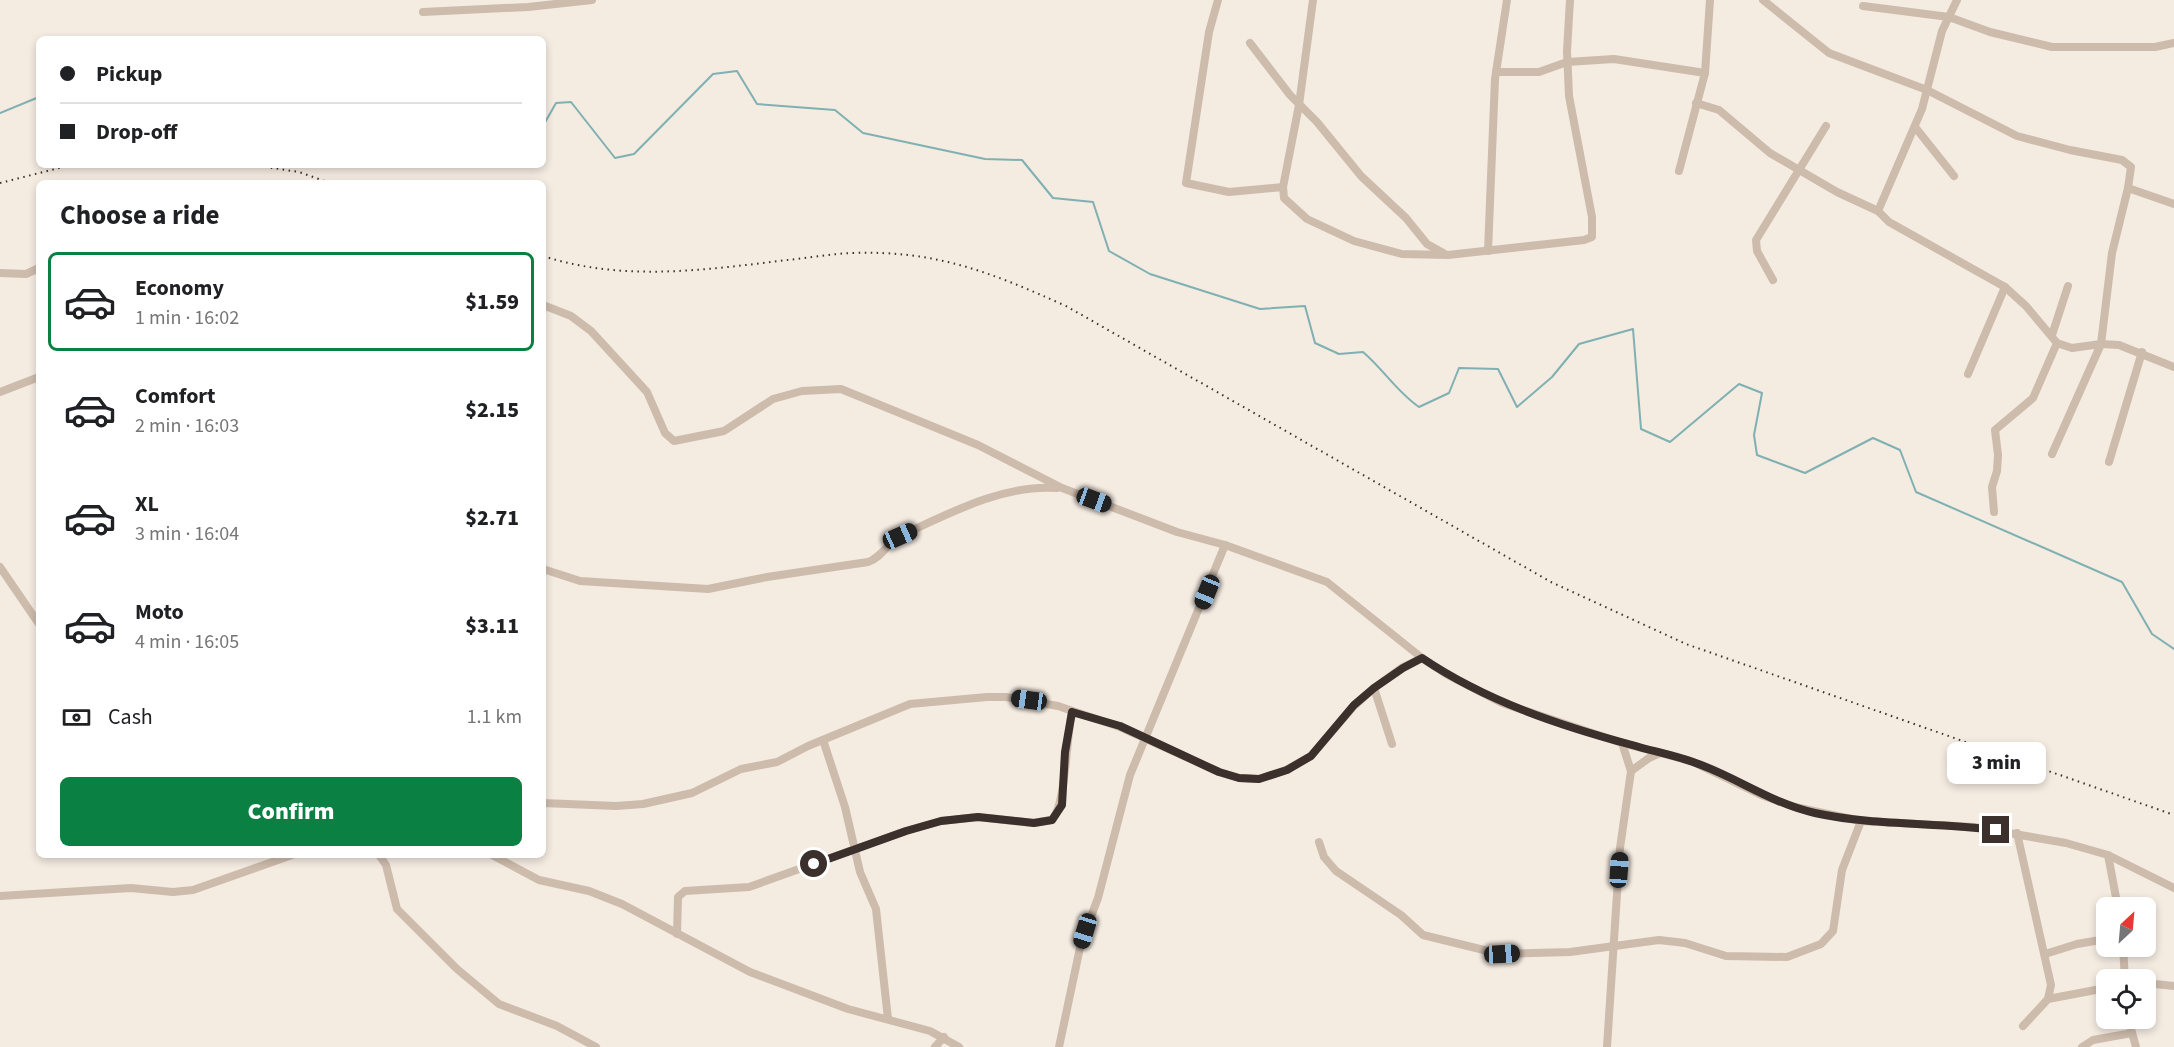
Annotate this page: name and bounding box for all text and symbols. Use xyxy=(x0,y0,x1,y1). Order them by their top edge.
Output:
text: Pickup xyxy=(96,58,162,90)
text: Drop-off xyxy=(96,116,177,148)
text: Choose a ride xyxy=(60,196,220,235)
text: Economy xyxy=(135,272,224,304)
icon: car xyxy=(63,275,117,329)
text: $1.59 xyxy=(465,286,519,318)
text: 1 min · 16:02 xyxy=(135,304,239,332)
text: Comfort xyxy=(135,380,216,412)
icon: car xyxy=(63,383,117,437)
text: $2.15 xyxy=(465,394,519,426)
text: 2 min · 16:03 xyxy=(135,412,239,440)
car xyxy=(1074,485,1114,515)
text: XL xyxy=(135,488,159,520)
icon: car xyxy=(63,491,117,545)
text: $2.71 xyxy=(465,502,519,534)
text: 3 min · 16:04 xyxy=(135,520,239,548)
car xyxy=(880,520,920,552)
car xyxy=(1192,572,1222,612)
text: Moto xyxy=(135,596,184,628)
icon: car xyxy=(63,599,117,653)
text: $3.11 xyxy=(465,610,519,642)
text: 4 min · 16:05 xyxy=(135,628,239,656)
car xyxy=(1010,689,1048,711)
icon: cash xyxy=(60,701,93,734)
text: Cash xyxy=(108,701,153,733)
text: 1.1 km xyxy=(467,703,522,731)
callout: 3 min xyxy=(1946,743,2046,785)
text: 3 min xyxy=(1972,749,2021,777)
button: Confirm xyxy=(60,777,522,846)
route end xyxy=(1982,816,2009,843)
route start xyxy=(800,850,827,877)
car xyxy=(1609,851,1629,889)
north arrow xyxy=(2096,897,2156,957)
map controls xyxy=(2096,897,2156,1029)
car xyxy=(1071,911,1099,951)
car xyxy=(1484,944,1520,964)
button: locate xyxy=(2096,969,2156,1029)

